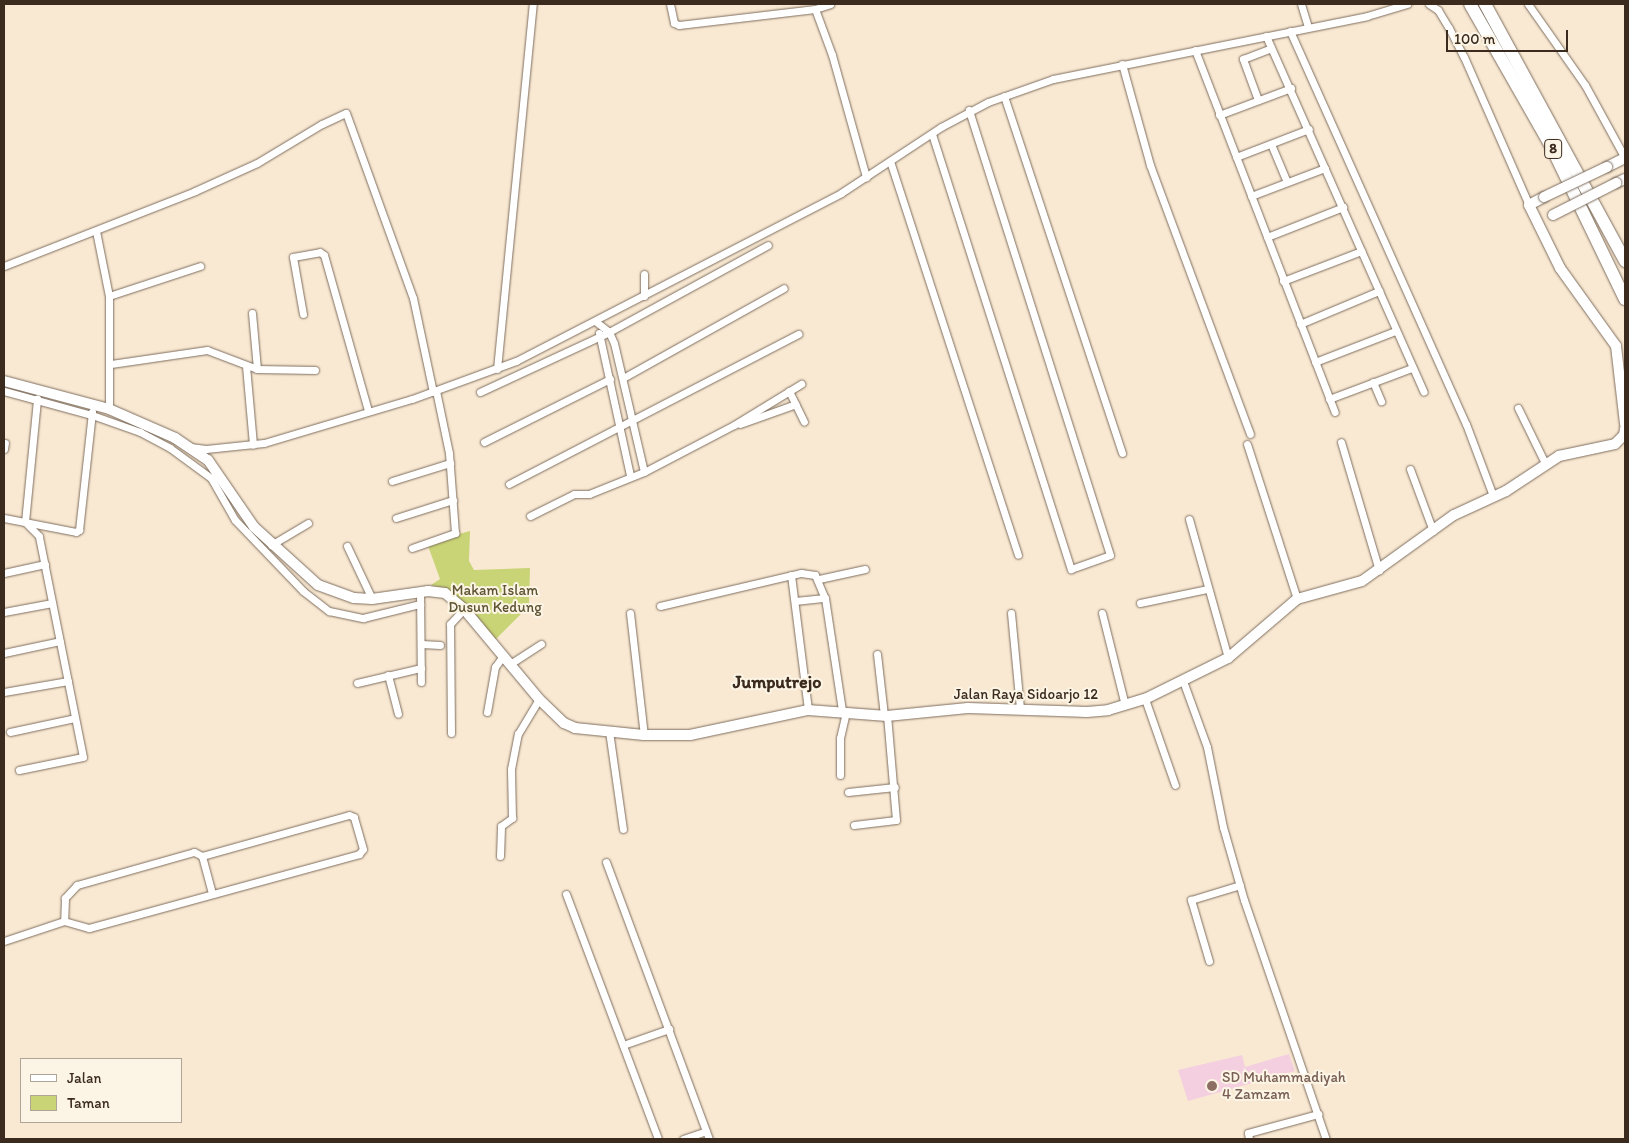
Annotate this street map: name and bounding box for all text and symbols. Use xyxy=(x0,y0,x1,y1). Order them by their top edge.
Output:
scale bar xyxy=(1449,20,1572,52)
text: 100 m xyxy=(1454,30,1495,48)
road number: 8 xyxy=(1543,138,1563,160)
park label: Makam Islam Dusun Kedung xyxy=(448,581,542,616)
district label: Jumputrejo xyxy=(733,671,821,693)
street label: Jalan Raya Sidoarjo 12 xyxy=(954,686,1098,704)
legend xyxy=(20,1058,182,1123)
place label: SD Muhammadiyah 4 Zamzam xyxy=(1222,1068,1346,1103)
text: Jalan xyxy=(67,1069,101,1087)
marker: SD Muhammadiyah 4 Zamzam xyxy=(1206,1080,1218,1092)
text: Taman xyxy=(67,1094,110,1112)

